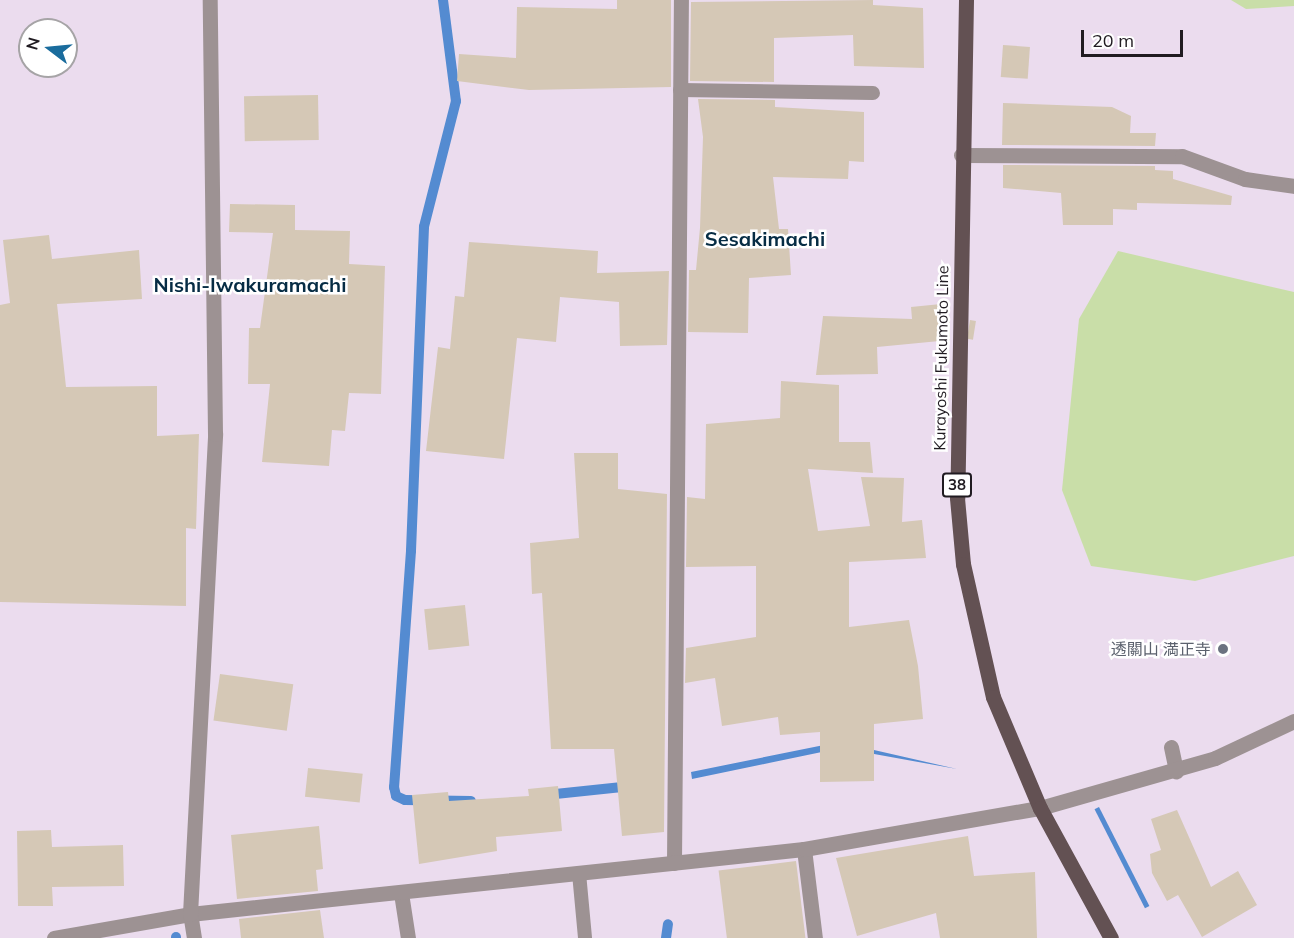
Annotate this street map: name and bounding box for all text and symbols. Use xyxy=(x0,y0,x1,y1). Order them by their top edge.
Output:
north arrow xyxy=(18,18,78,78)
scale bar xyxy=(1084,18,1186,56)
text: 20 m xyxy=(1092,29,1134,52)
text: N xyxy=(21,35,44,52)
district label: Sesakimachi xyxy=(705,226,825,250)
street label: Kurayoshi Fukumoto Line xyxy=(930,265,952,451)
district label: Nishi-Iwakuramachi xyxy=(154,272,346,296)
road number: 38 xyxy=(942,473,972,497)
place label: 透關山 満正寺 xyxy=(1111,639,1211,659)
marker: 透關山 満正寺 xyxy=(1216,642,1230,656)

